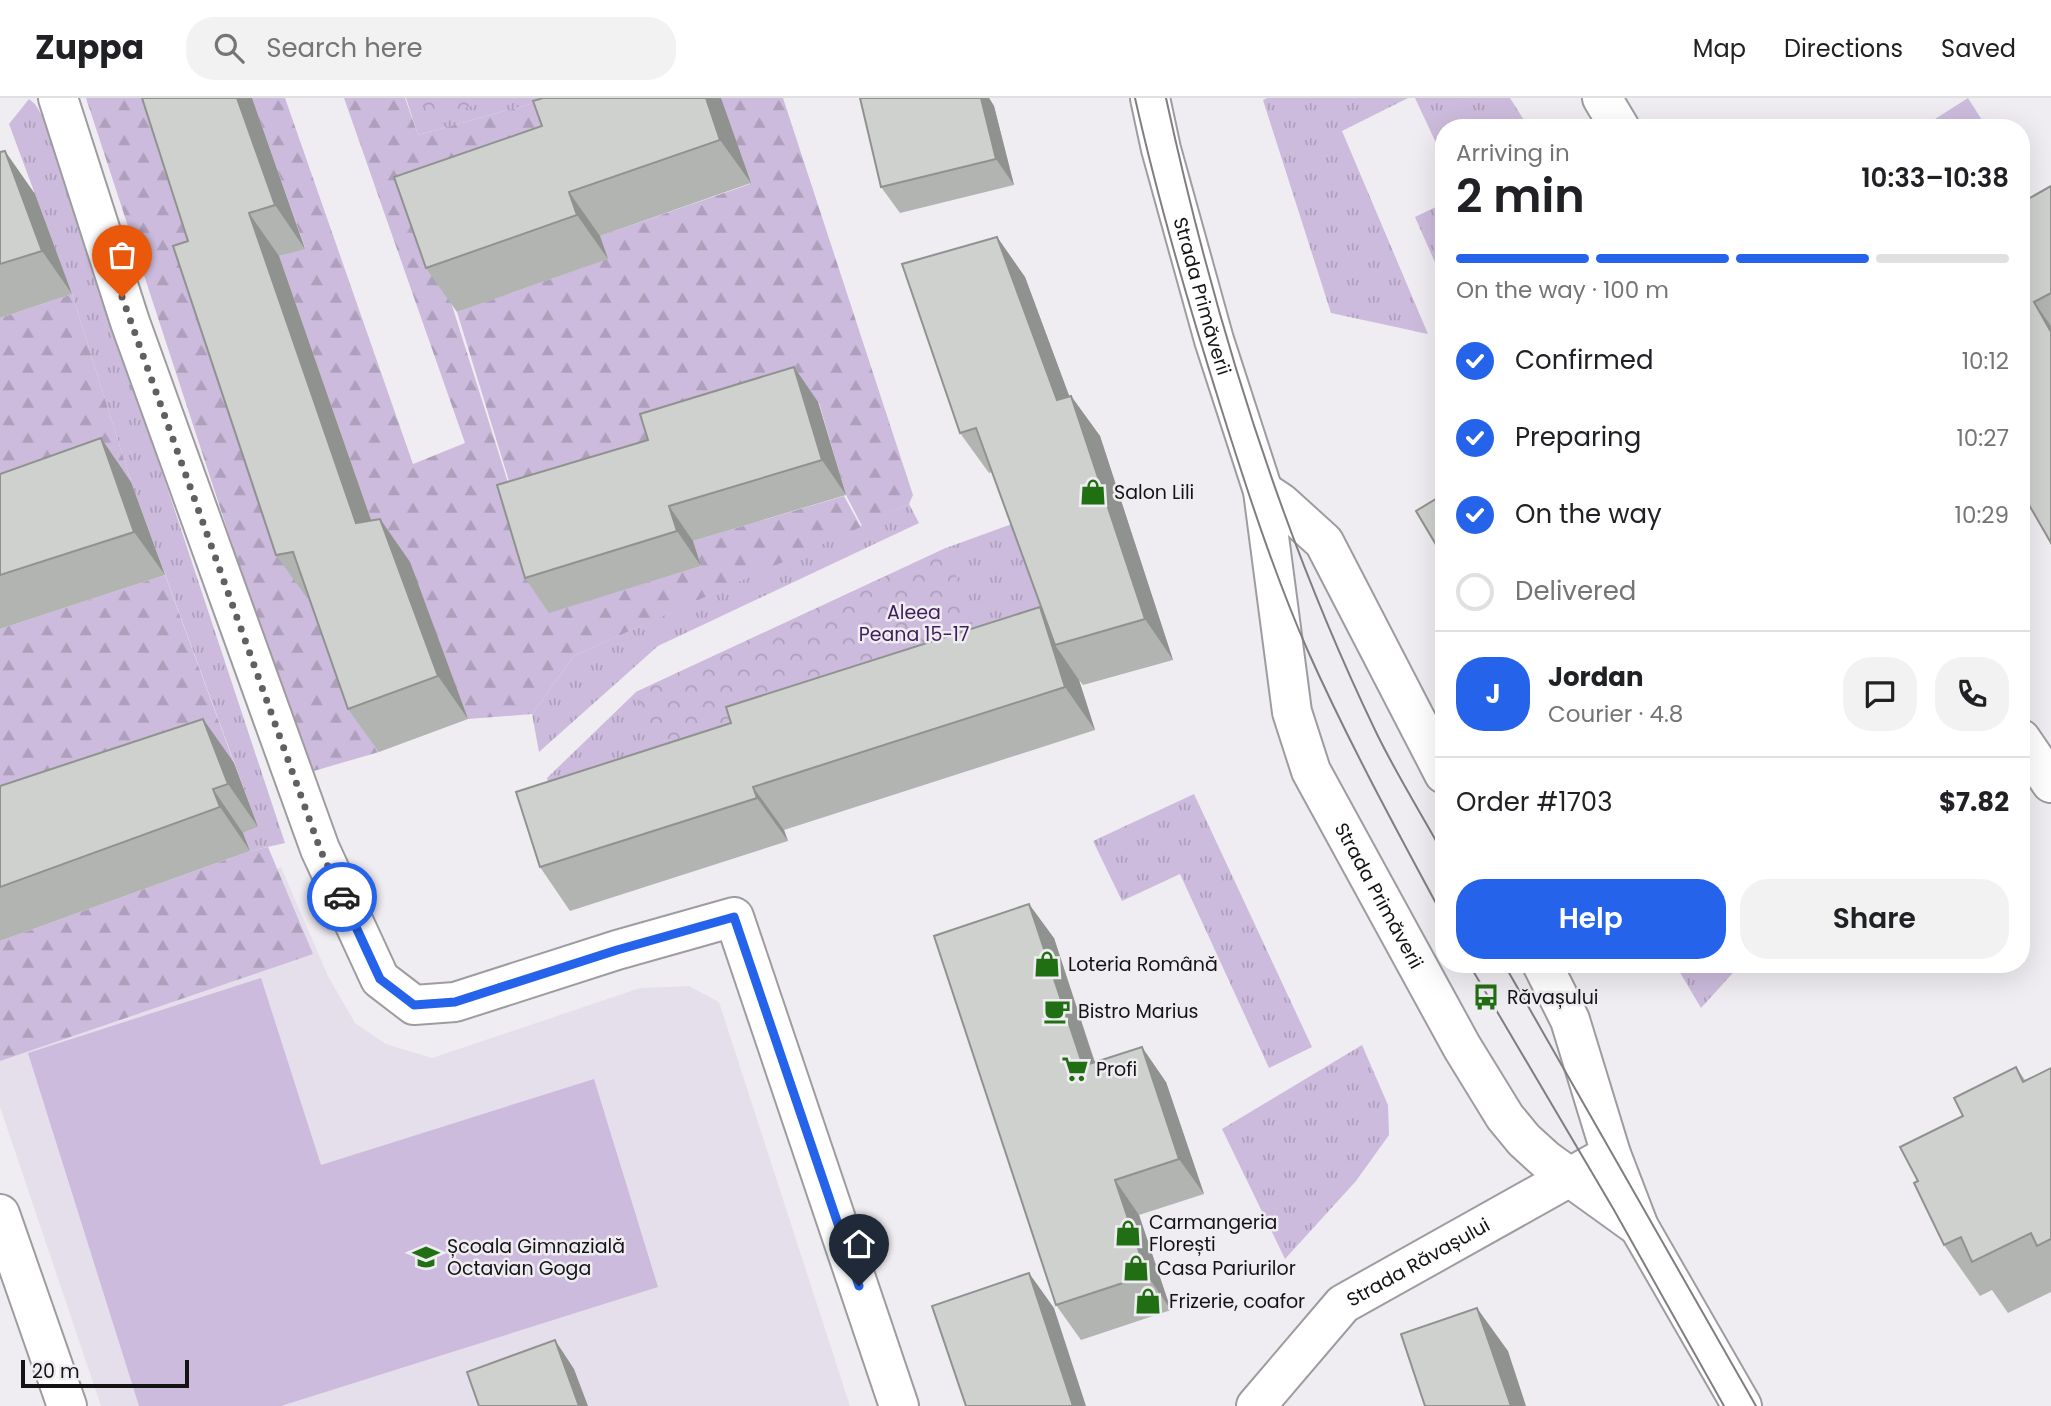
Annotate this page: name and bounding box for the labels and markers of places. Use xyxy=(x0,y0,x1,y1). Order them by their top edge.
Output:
pin xyxy=(92,225,152,297)
shop icon: Salon Lili xyxy=(1078,477,1108,507)
place label: Salon Lili xyxy=(1114,479,1194,506)
shop icon: Loteria Română xyxy=(1032,949,1062,979)
place label: Loteria Română xyxy=(1068,951,1218,978)
bus stop icon: Răvașului xyxy=(1471,982,1501,1012)
place label: Răvașului xyxy=(1507,984,1599,1011)
cafe icon: Bistro Marius xyxy=(1042,996,1072,1026)
place label: Bistro Marius xyxy=(1078,998,1199,1025)
supermarket icon: Profi xyxy=(1060,1054,1090,1084)
place label: Profi xyxy=(1096,1056,1137,1083)
place label: Carmangeria Florești xyxy=(1149,1209,1277,1258)
pin xyxy=(829,1214,889,1286)
shop icon: Carmangeria Florești xyxy=(1113,1218,1143,1248)
place label: Școala Gimnazială Octavian Goga xyxy=(447,1233,625,1282)
school or university icon: Școala Gimnazială Octavian Goga xyxy=(411,1242,441,1272)
shop icon: Casa Pariurilor xyxy=(1121,1253,1151,1283)
place label: Casa Pariurilor xyxy=(1157,1255,1296,1282)
shop icon: Frizerie, coafor xyxy=(1133,1286,1163,1316)
place label: Frizerie, coafor xyxy=(1169,1288,1305,1315)

